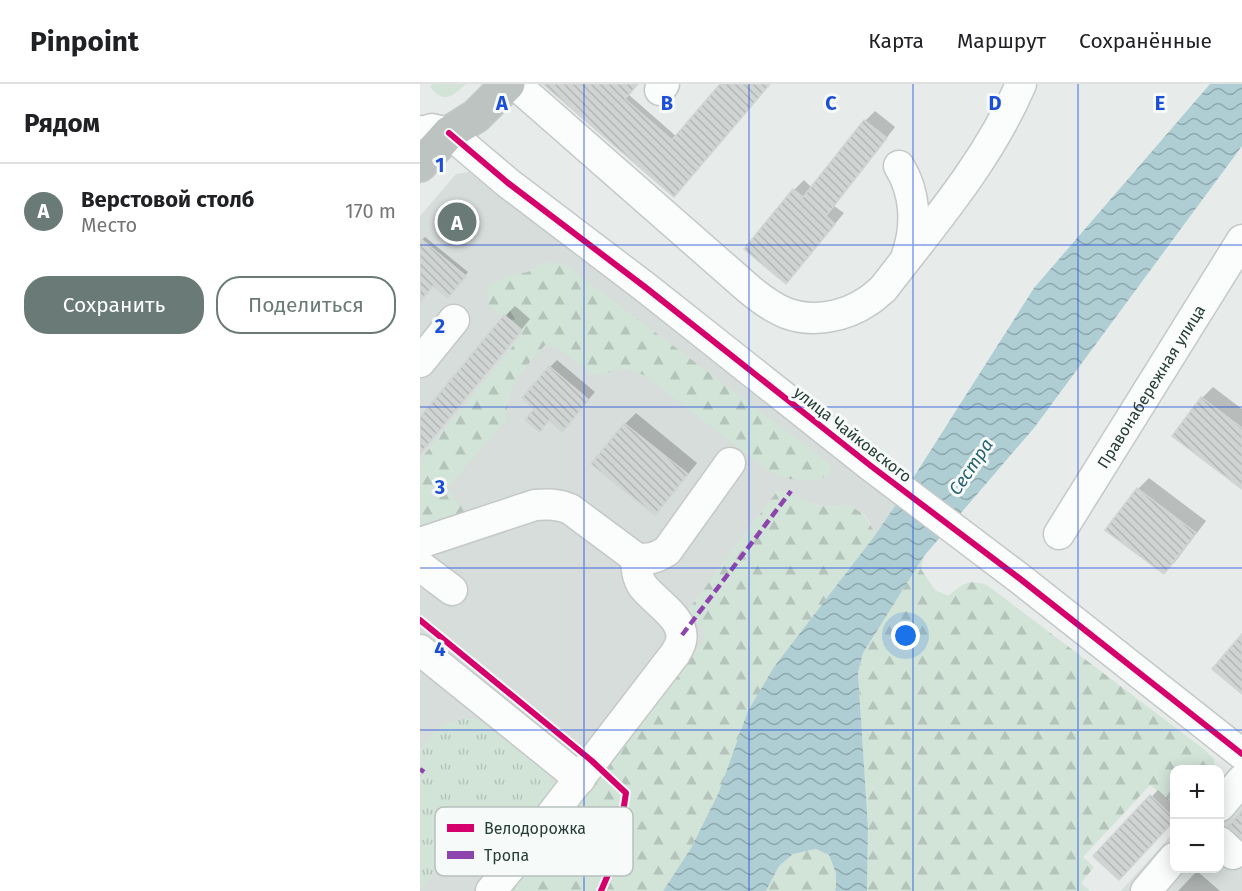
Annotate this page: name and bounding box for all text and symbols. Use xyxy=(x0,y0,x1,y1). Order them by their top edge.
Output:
text: Pinpoint xyxy=(30,25,139,58)
text: Карта xyxy=(868,28,924,54)
text: Маршрут xyxy=(957,28,1046,54)
text: Сохранённые xyxy=(1079,28,1212,54)
text: A xyxy=(495,91,509,115)
text: B xyxy=(661,91,673,115)
text: C xyxy=(825,91,837,115)
text: D xyxy=(988,91,1002,115)
text: E xyxy=(1155,91,1165,115)
text: Рядом xyxy=(24,108,100,139)
text: 1 xyxy=(435,153,445,177)
text: Верстовой столб xyxy=(81,186,254,213)
text: A xyxy=(38,199,49,223)
text: 170 m xyxy=(345,199,396,223)
pin: A xyxy=(438,200,477,244)
text: Место xyxy=(81,213,137,237)
button: Сохранить xyxy=(24,276,204,334)
button: Поделиться xyxy=(216,276,396,334)
street label: Правонабережная улица xyxy=(1093,301,1209,472)
text: 2 xyxy=(435,314,445,338)
street label: улица Чайковского xyxy=(790,382,915,486)
water label: Сестра xyxy=(944,435,998,499)
text: 3 xyxy=(434,475,445,499)
your location xyxy=(891,621,920,650)
text: 4 xyxy=(434,637,446,661)
map controls xyxy=(1170,765,1224,873)
button: + xyxy=(1170,765,1224,819)
legend xyxy=(435,807,633,876)
text: Велодорожка xyxy=(484,819,586,838)
button: − xyxy=(1170,819,1224,873)
text: Тропа xyxy=(484,846,529,865)

